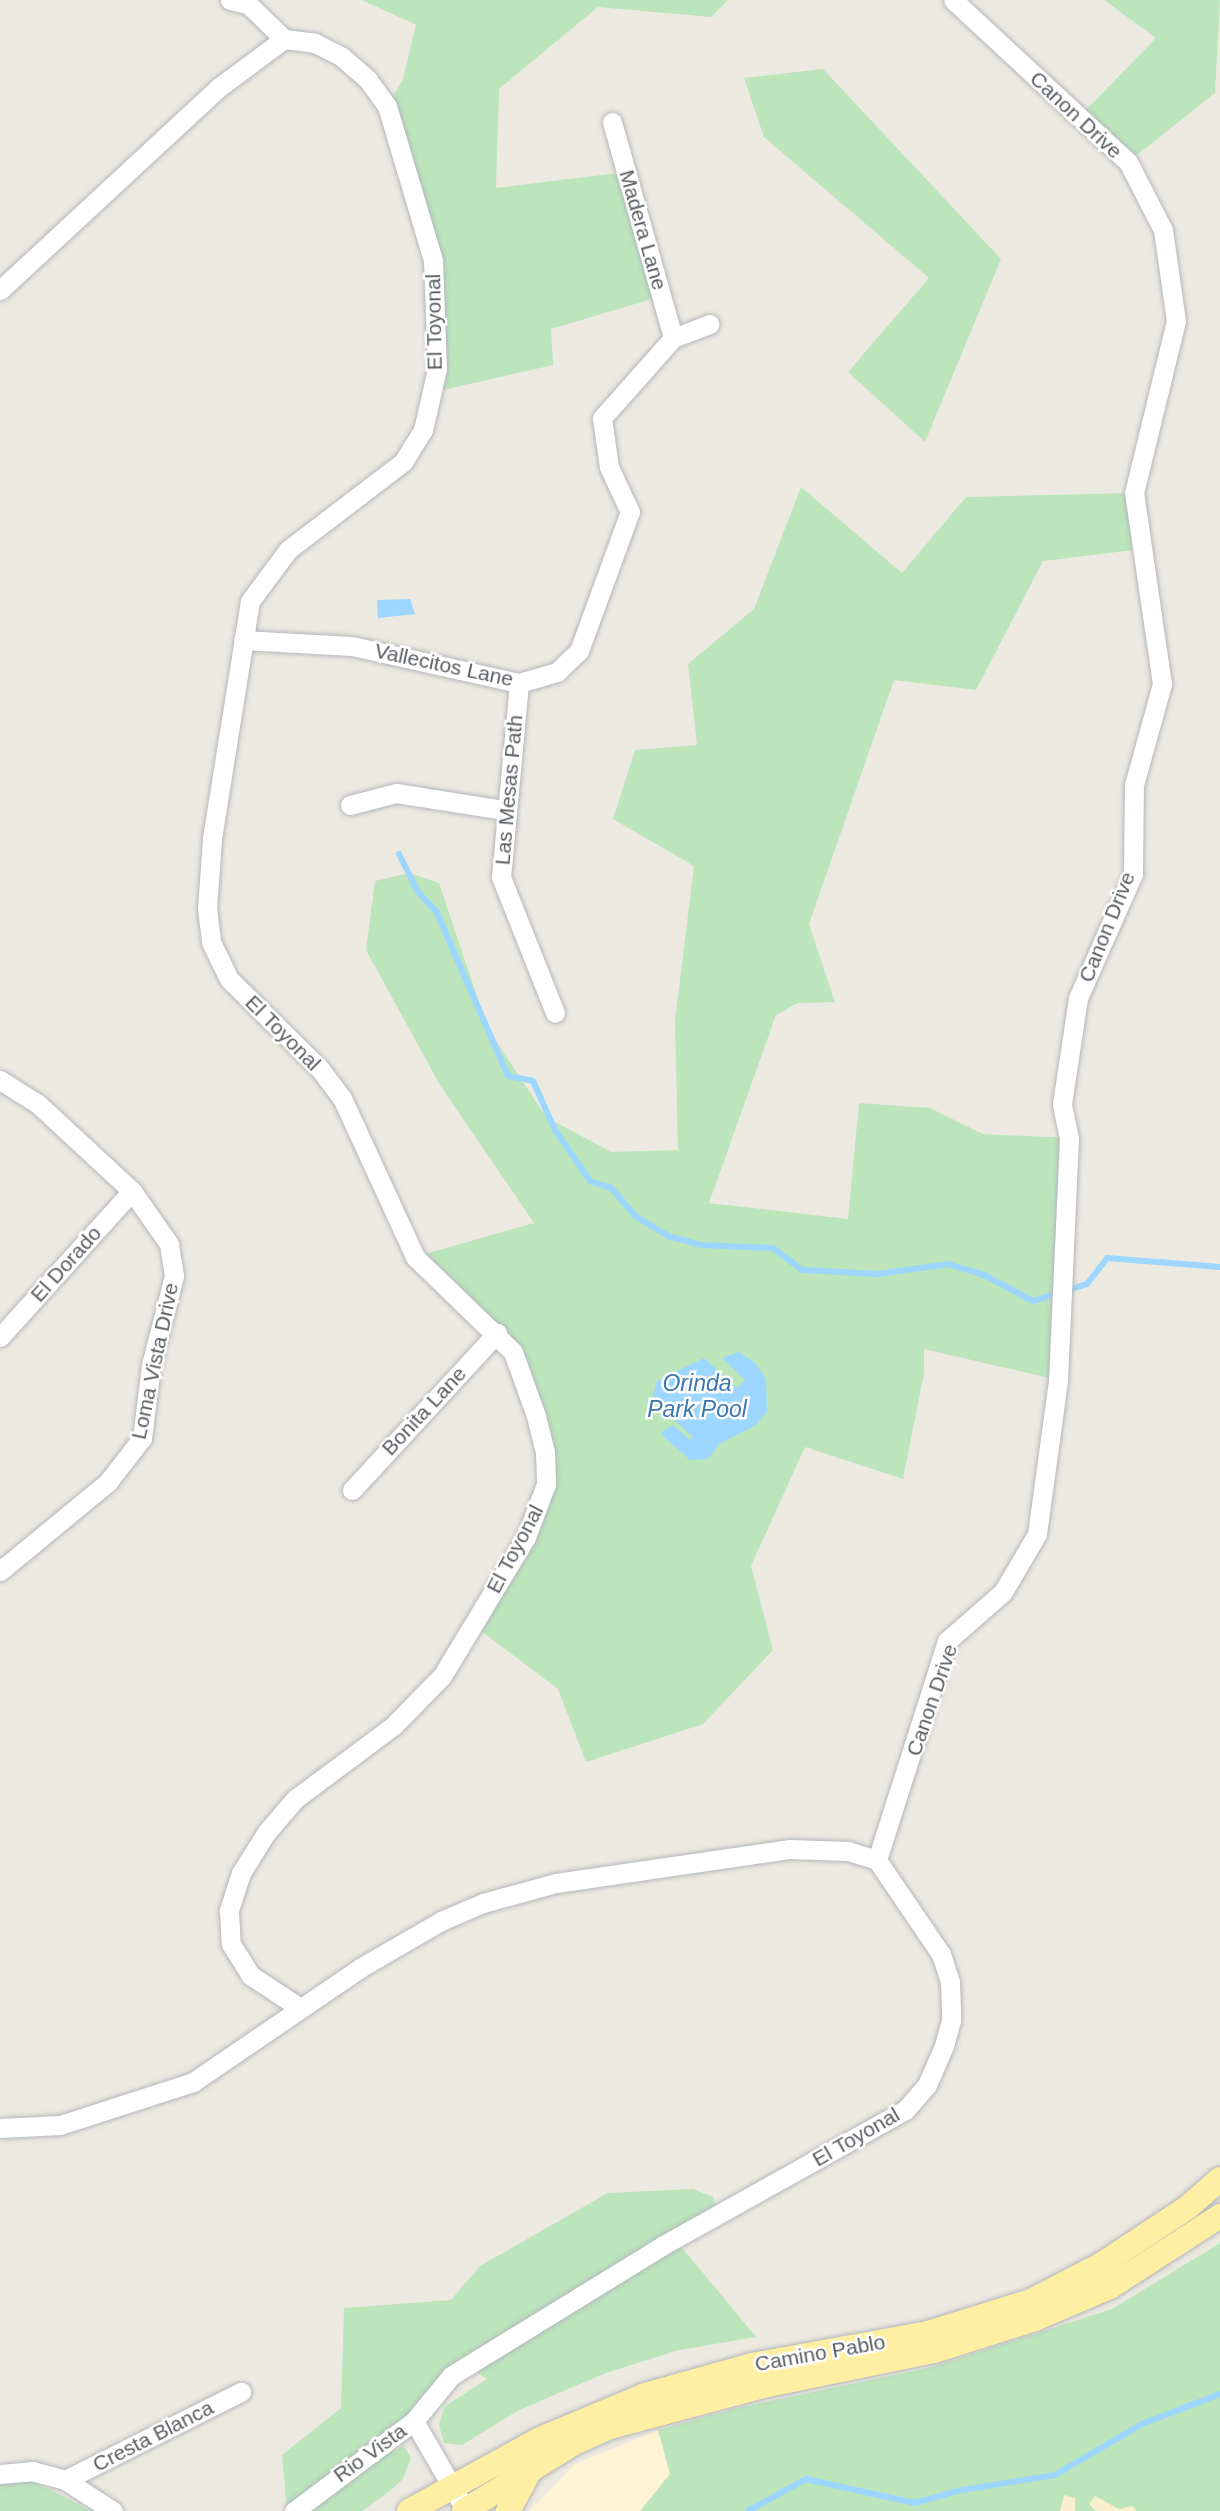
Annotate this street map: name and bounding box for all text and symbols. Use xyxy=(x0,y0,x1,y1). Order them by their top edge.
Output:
street label: Canon Drive xyxy=(1025,66,1127,164)
street label: Madera Lane xyxy=(614,167,672,293)
street label: El Toyonal xyxy=(421,273,447,371)
street label: Vallecitos Lane xyxy=(372,638,516,692)
street label: Las Mesas Path xyxy=(490,714,528,866)
street label: Canon Drive xyxy=(1073,868,1141,986)
street label: El Toyonal xyxy=(240,990,326,1076)
street label: El Dorado xyxy=(25,1221,107,1307)
street label: Loma Vista Drive xyxy=(126,1280,184,1442)
street label: Bonita Lane xyxy=(377,1361,471,1461)
water label: Orinda Park Pool xyxy=(647,1369,747,1423)
street label: El Toyonal xyxy=(481,1500,549,1598)
street label: Canon Drive xyxy=(901,1641,963,1759)
street label: El Toyonal xyxy=(808,2102,904,2172)
street label: Camino Pablo xyxy=(753,2329,887,2377)
street label: Cresta Blanca xyxy=(89,2395,217,2477)
street label: Rio Vista xyxy=(329,2418,411,2488)

